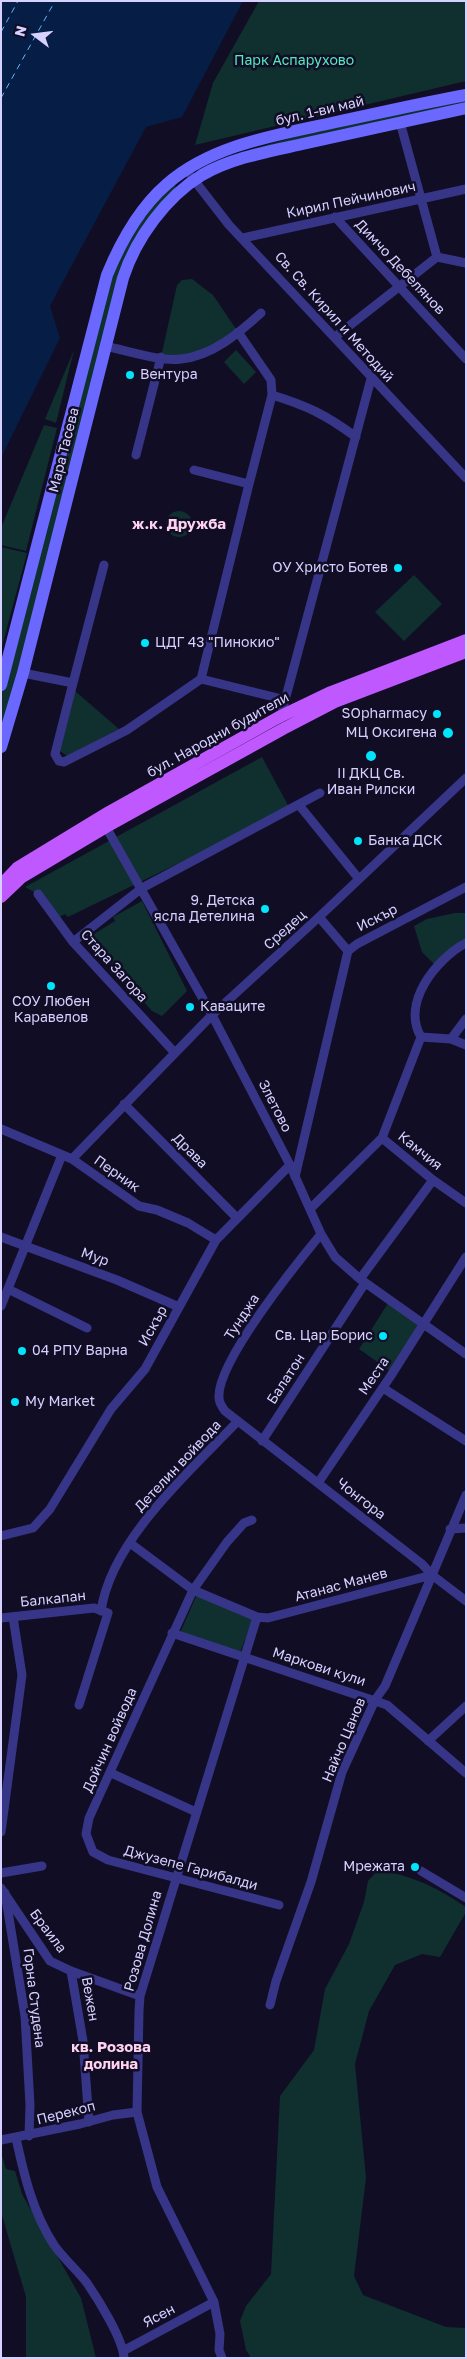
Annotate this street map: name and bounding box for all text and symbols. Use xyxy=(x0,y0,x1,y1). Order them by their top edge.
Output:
north arrow xyxy=(10,10,60,60)
text: N xyxy=(10,24,30,38)
park label: Парк Аспарухово xyxy=(234,53,354,69)
street label: бул. 1-ви май xyxy=(274,93,366,129)
street label: Кирил Пейчинович xyxy=(285,178,417,222)
street label: Димчо Дебелянов xyxy=(352,216,448,318)
street label: Св. Св. Кирил и Методий xyxy=(271,248,397,386)
place label: Вентура xyxy=(140,367,198,383)
marker: Вентура xyxy=(124,369,136,381)
street label: Мара Тасева xyxy=(45,406,83,494)
district label: ж.к. Дружба xyxy=(132,515,226,533)
place label: ОУ Христо Ботев xyxy=(272,560,388,576)
marker: ОУ Христо Ботев xyxy=(392,562,404,574)
place label: ЦДГ 43 "Пинокио" xyxy=(155,635,280,651)
marker: ЦДГ 43 "Пинокио" xyxy=(139,637,151,649)
street label: бул. Народни будители xyxy=(144,689,292,781)
place label: SOpharmacy xyxy=(342,706,427,722)
marker: SOpharmacy xyxy=(431,708,443,720)
place label: МЦ Оксигена xyxy=(346,725,437,741)
marker: МЦ Оксигена xyxy=(441,726,455,740)
marker: II ДКЦ Св. Иван Рилски xyxy=(364,749,378,763)
place label: II ДКЦ Св. Иван Рилски xyxy=(327,766,415,799)
place label: Банка ДСК xyxy=(368,833,442,849)
marker: Банка ДСК xyxy=(352,835,364,847)
place label: 9. Детска ясла Детелина xyxy=(154,893,255,926)
street label: Искър xyxy=(354,901,400,935)
marker: 9. Детска ясла Детелина xyxy=(259,903,271,915)
street label: Средец xyxy=(260,907,310,953)
street label: Стара Загора xyxy=(77,926,151,1006)
marker: СОУ Любен Каравелов xyxy=(45,980,57,992)
place label: СОУ Любен Каравелов xyxy=(12,994,90,1026)
place label: Каваците xyxy=(200,999,265,1015)
marker: Каваците xyxy=(184,1001,196,1013)
street label: Злетово xyxy=(255,1077,295,1135)
street label: Камчия xyxy=(395,1128,445,1174)
street label: Драва xyxy=(169,1130,211,1172)
street label: Перник xyxy=(91,1152,143,1196)
street label: Мур xyxy=(79,1244,111,1270)
street label: Тунджа xyxy=(221,1291,263,1343)
street label: Искър xyxy=(135,1303,171,1349)
place label: Св. Цар Борис xyxy=(275,1328,373,1344)
marker: Св. Цар Борис xyxy=(377,1330,389,1342)
place label: 04 РПУ Варна xyxy=(32,1343,128,1359)
marker: 04 РПУ Варна xyxy=(16,1345,28,1357)
street label: Балатон xyxy=(263,1351,309,1407)
street label: Места xyxy=(355,1354,393,1398)
place label: My Market xyxy=(25,1394,95,1410)
marker: My Market xyxy=(9,1396,21,1408)
street label: Детелин войвода xyxy=(131,1417,225,1515)
street label: Чонгора xyxy=(333,1475,389,1523)
street label: Атанас Манев xyxy=(293,1565,389,1605)
street label: Балкапан xyxy=(19,1587,87,1611)
street label: Маркови кули xyxy=(270,1644,368,1690)
street label: Дойчин войвода xyxy=(79,1685,141,1795)
street label: Найчо Цанов xyxy=(319,1695,369,1785)
street label: Джузепе Гарибалди xyxy=(122,1842,260,1894)
place label: Мрежата xyxy=(343,1859,405,1875)
marker: Мрежата xyxy=(409,1861,421,1873)
street label: Розова Долина xyxy=(121,1889,165,1993)
street label: Браила xyxy=(26,1906,70,1956)
street label: Горна Студена xyxy=(20,1947,48,2049)
street label: Вежен xyxy=(78,1975,102,2023)
district label: кв. Розова долина xyxy=(71,2038,151,2073)
street label: Перекоп xyxy=(35,2098,97,2128)
street label: Ясен xyxy=(140,2301,178,2331)

